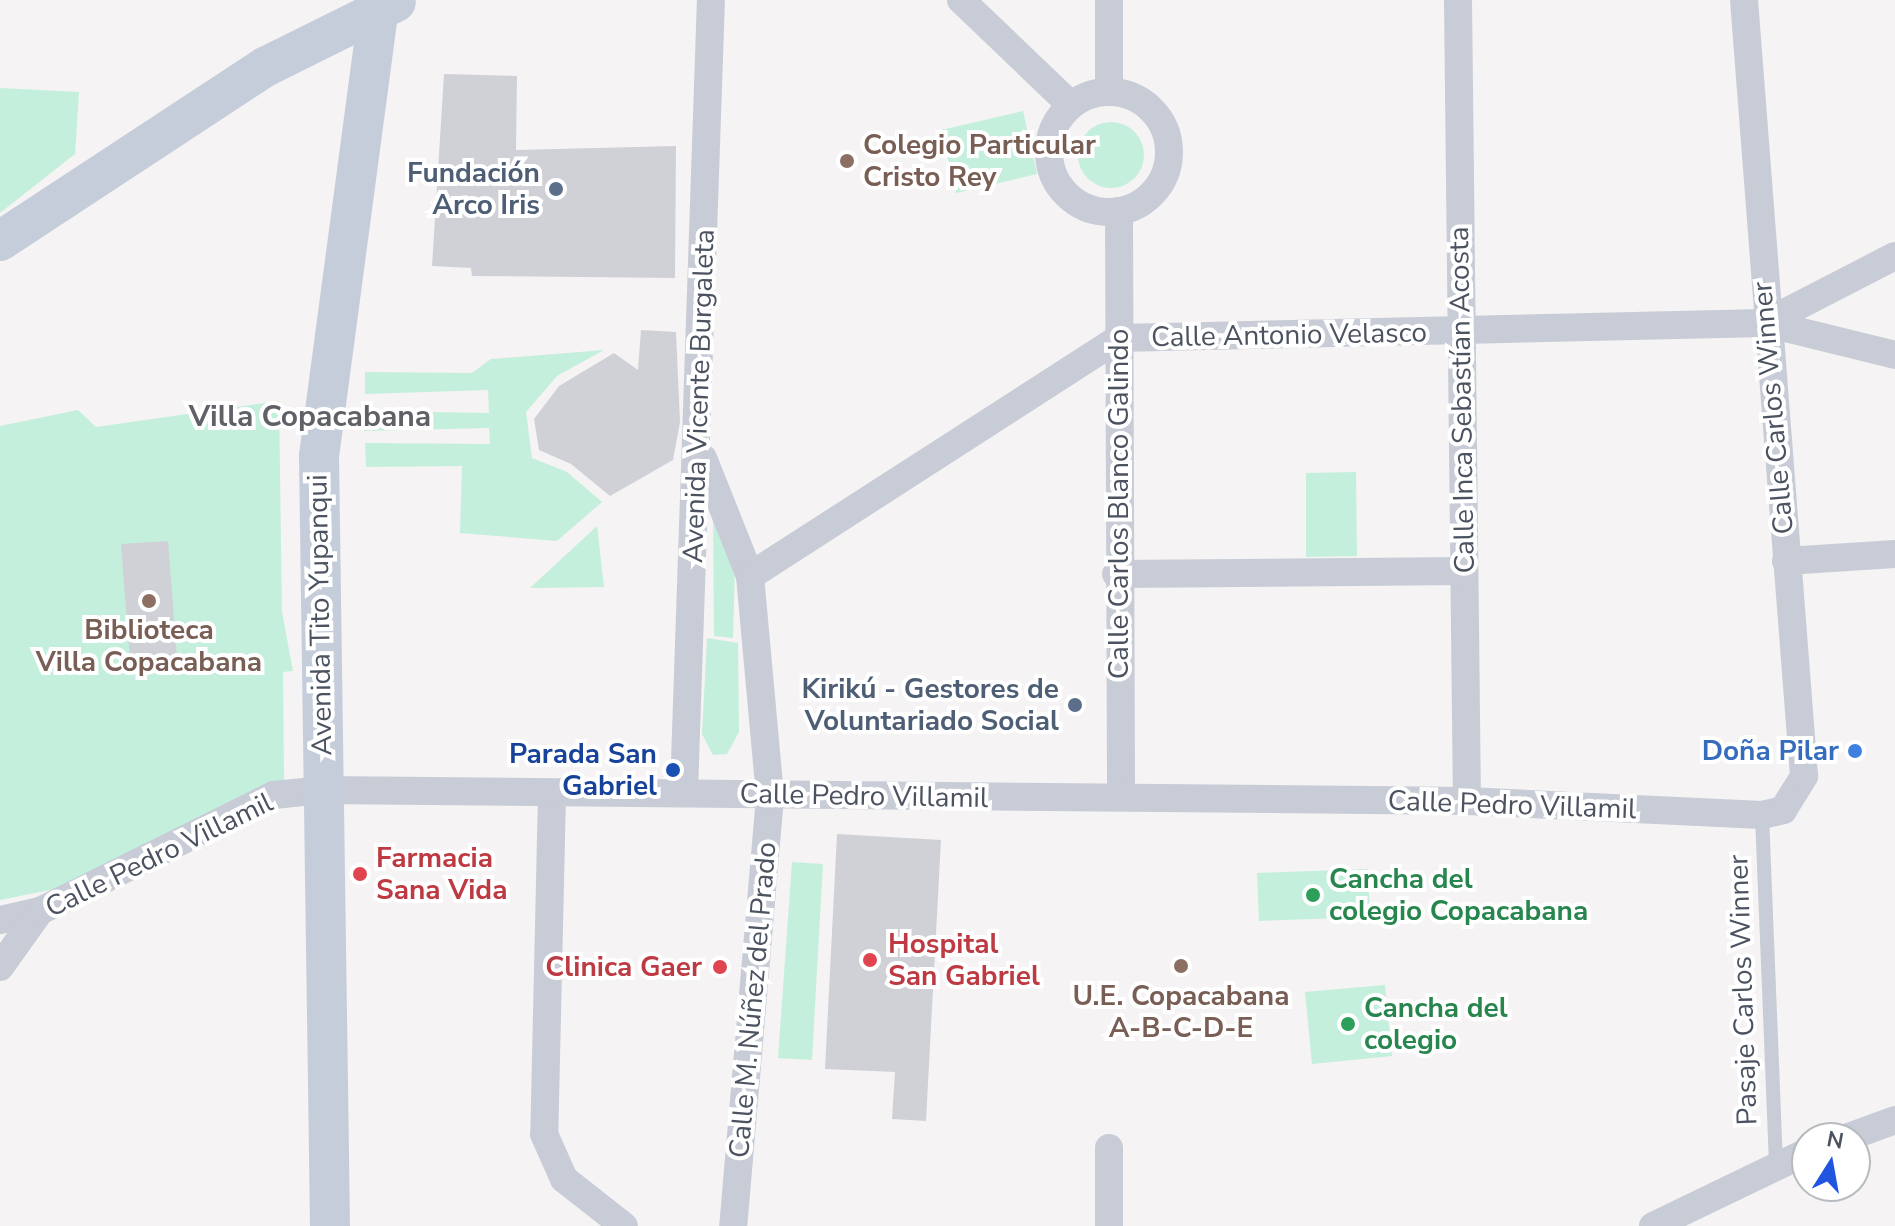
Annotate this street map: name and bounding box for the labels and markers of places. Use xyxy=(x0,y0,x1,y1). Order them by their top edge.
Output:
place label: Colegio Particular Cristo Rey xyxy=(863,128,1096,194)
marker: Colegio Particular Cristo Rey xyxy=(838,152,856,170)
place label: Fundación Arco Iris xyxy=(407,156,540,222)
marker: Fundación Arco Iris xyxy=(547,180,565,198)
marker: Biblioteca Villa Copacabana xyxy=(140,592,158,610)
place label: Biblioteca Villa Copacabana xyxy=(36,613,262,679)
place label: Kirikú - Gestores de Voluntariado Social xyxy=(801,672,1059,738)
marker: Kirikú - Gestores de Voluntariado Social xyxy=(1066,696,1084,714)
place label: Doña Pilar xyxy=(1702,734,1839,768)
place label: Parada San Gabriel xyxy=(509,737,657,803)
marker: Doña Pilar xyxy=(1846,742,1864,760)
marker: Parada San Gabriel xyxy=(664,761,682,779)
place label: Farmacia Sana Vida xyxy=(376,841,507,907)
place label: Cancha del colegio Copacabana xyxy=(1329,862,1588,928)
marker: Farmacia Sana Vida xyxy=(351,865,369,883)
marker: Cancha del colegio Copacabana xyxy=(1304,886,1322,904)
place label: Hospital San Gabriel xyxy=(888,927,1040,993)
marker: Hospital San Gabriel xyxy=(859,949,881,971)
place label: Clinica Gaer xyxy=(545,950,702,984)
marker: Clinica Gaer xyxy=(709,956,731,978)
marker: U.E. Copacabana A-B-C-D-E xyxy=(1172,957,1190,975)
place label: U.E. Copacabana A-B-C-D-E xyxy=(1072,979,1290,1045)
place label: Cancha del colegio xyxy=(1364,991,1508,1057)
marker: Cancha del colegio xyxy=(1339,1015,1357,1033)

